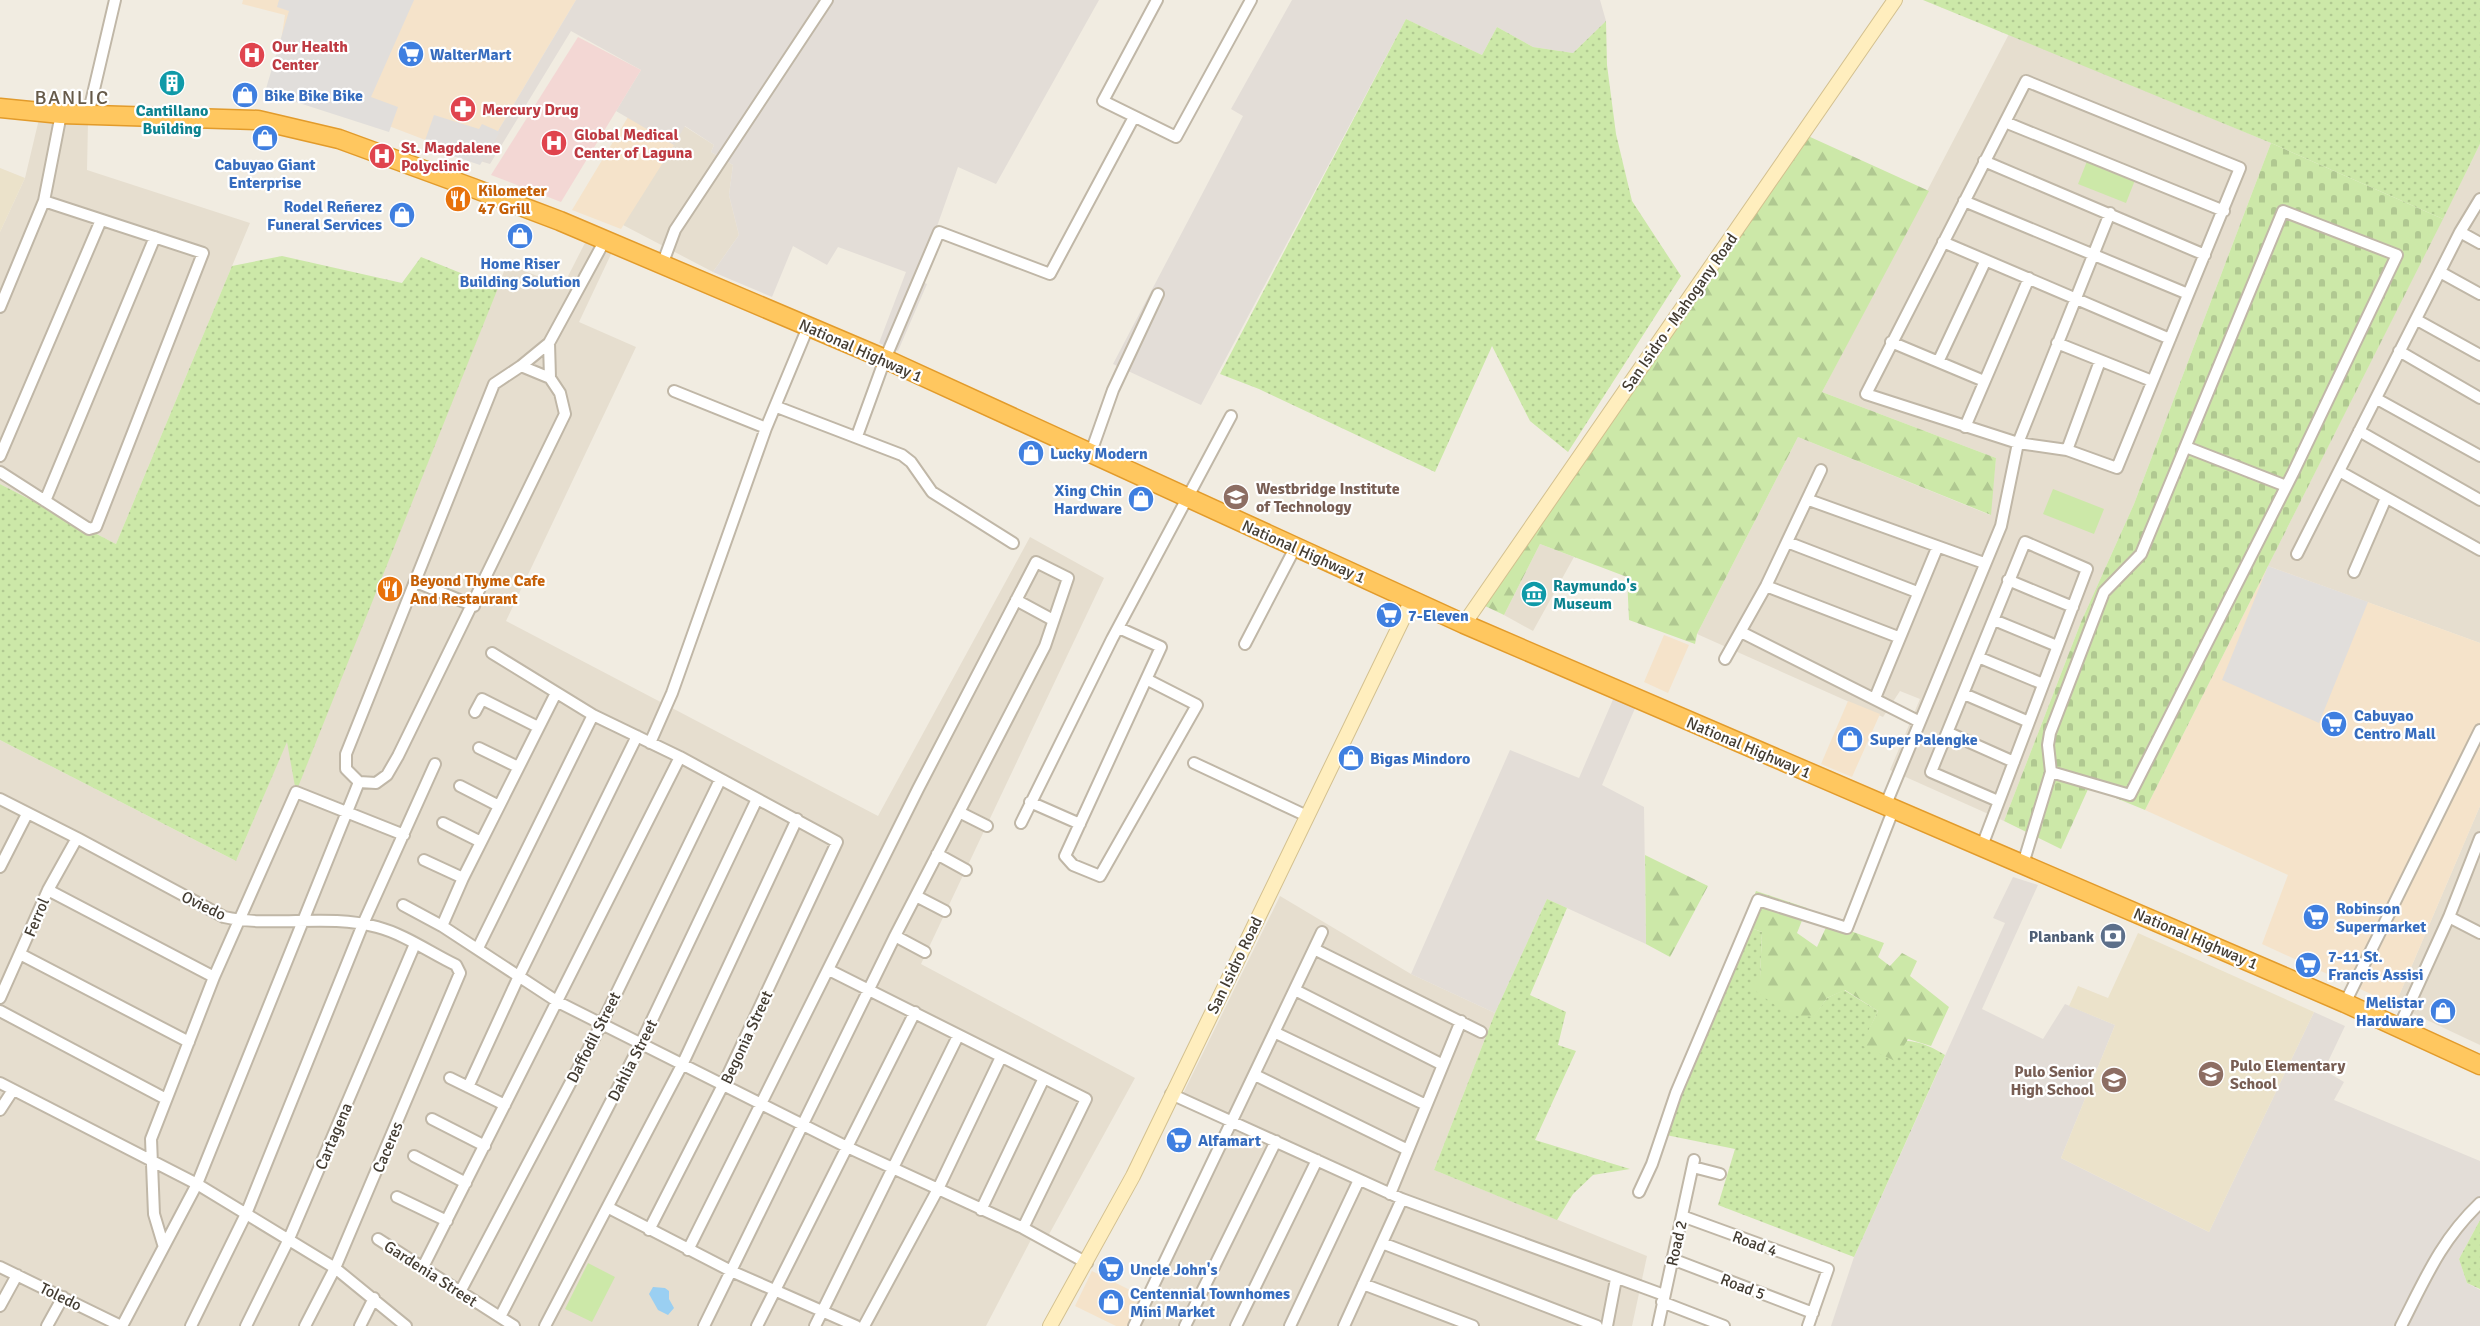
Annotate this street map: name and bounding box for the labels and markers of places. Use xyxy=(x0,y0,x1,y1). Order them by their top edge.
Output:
place label: Our Health Center xyxy=(272,37,348,75)
supermarket icon: WalterMart xyxy=(396,39,426,69)
hospital icon: Our Health Center xyxy=(237,40,267,70)
place label: WalterMart xyxy=(430,45,512,65)
building icon: Cantillano Building xyxy=(157,68,187,98)
shop icon: Bike Bike Bike xyxy=(230,80,260,110)
place label: Bike Bike Bike xyxy=(264,86,363,106)
pharmacy icon: Mercury Drug xyxy=(448,94,478,124)
place label: Mercury Drug xyxy=(482,100,579,120)
place label: Cantillano Building xyxy=(136,101,208,139)
shop icon: Cabuyao Giant Enterprise xyxy=(250,123,280,153)
place label: Global Medical Center of Laguna xyxy=(574,125,693,163)
hospital icon: Global Medical Center of Laguna xyxy=(539,128,569,158)
place label: St. Magdalene Polyclinic xyxy=(401,138,500,176)
hospital icon: St. Magdalene Polyclinic xyxy=(367,141,397,171)
place label: Cabuyao Giant Enterprise xyxy=(214,155,316,193)
place label: Kilometer 47 Grill xyxy=(478,181,548,219)
restaurant icon: Kilometer 47 Grill xyxy=(443,184,473,214)
place label: Rodel Reñerez Funeral Services xyxy=(267,197,382,235)
shop icon: Rodel Reñerez Funeral Services xyxy=(387,200,417,230)
shop icon: Home Riser Building Solution xyxy=(505,221,535,251)
place label: Home Riser Building Solution xyxy=(459,254,581,292)
shop icon: Lucky Modern xyxy=(1016,438,1046,468)
place label: Lucky Modern xyxy=(1050,444,1148,464)
place label: Westbridge Institute of Technology xyxy=(1256,479,1400,517)
place label: Xing Chin Hardware xyxy=(1054,481,1122,519)
school or university icon: Westbridge Institute of Technology xyxy=(1221,482,1251,512)
shop icon: Xing Chin Hardware xyxy=(1126,484,1156,514)
place label: Beyond Thyme Cafe And Restaurant xyxy=(410,571,545,609)
restaurant icon: Beyond Thyme Cafe And Restaurant xyxy=(375,574,405,604)
place label: Raymundo's Museum xyxy=(1553,576,1637,614)
museum icon: Raymundo's Museum xyxy=(1519,579,1549,609)
supermarket icon: 7-Eleven xyxy=(1374,600,1404,630)
place label: 7-Eleven xyxy=(1408,606,1469,626)
place label: Cabuyao Centro Mall xyxy=(2354,706,2436,744)
supermarket icon: Cabuyao Centro Mall xyxy=(2319,709,2349,739)
shop icon: Super Palengke xyxy=(1835,724,1865,754)
place label: Super Palengke xyxy=(1870,730,1978,750)
shop icon: Bigas Mindoro xyxy=(1336,743,1366,773)
place label: Bigas Mindoro xyxy=(1370,749,1470,769)
place label: Robinson Supermarket xyxy=(2336,899,2426,937)
supermarket icon: Robinson Supermarket xyxy=(2301,902,2331,932)
bank icon: Planbank xyxy=(2098,921,2128,951)
place label: Planbank xyxy=(2029,927,2095,947)
place label: 7-11 St. Francis Assisi xyxy=(2328,947,2424,985)
supermarket icon: 7-11 St. Francis Assisi xyxy=(2293,950,2323,980)
place label: Melistar Hardware xyxy=(2356,993,2425,1031)
shop icon: Melistar Hardware xyxy=(2428,996,2458,1026)
place label: Pulo Elementary School xyxy=(2230,1056,2345,1094)
school or university icon: Pulo Elementary School xyxy=(2196,1059,2226,1089)
place label: Pulo Senior High School xyxy=(2011,1062,2095,1100)
school or university icon: Pulo Senior High School xyxy=(2099,1065,2129,1095)
supermarket icon: Alfamart xyxy=(1164,1125,1194,1155)
place label: Alfamart xyxy=(1198,1131,1261,1151)
supermarket icon: Uncle John's xyxy=(1096,1254,1126,1284)
place label: Uncle John's xyxy=(1130,1260,1218,1280)
place label: Centennial Townhomes Mini Market xyxy=(1130,1284,1290,1322)
shop icon: Centennial Townhomes Mini Market xyxy=(1096,1287,1126,1317)

